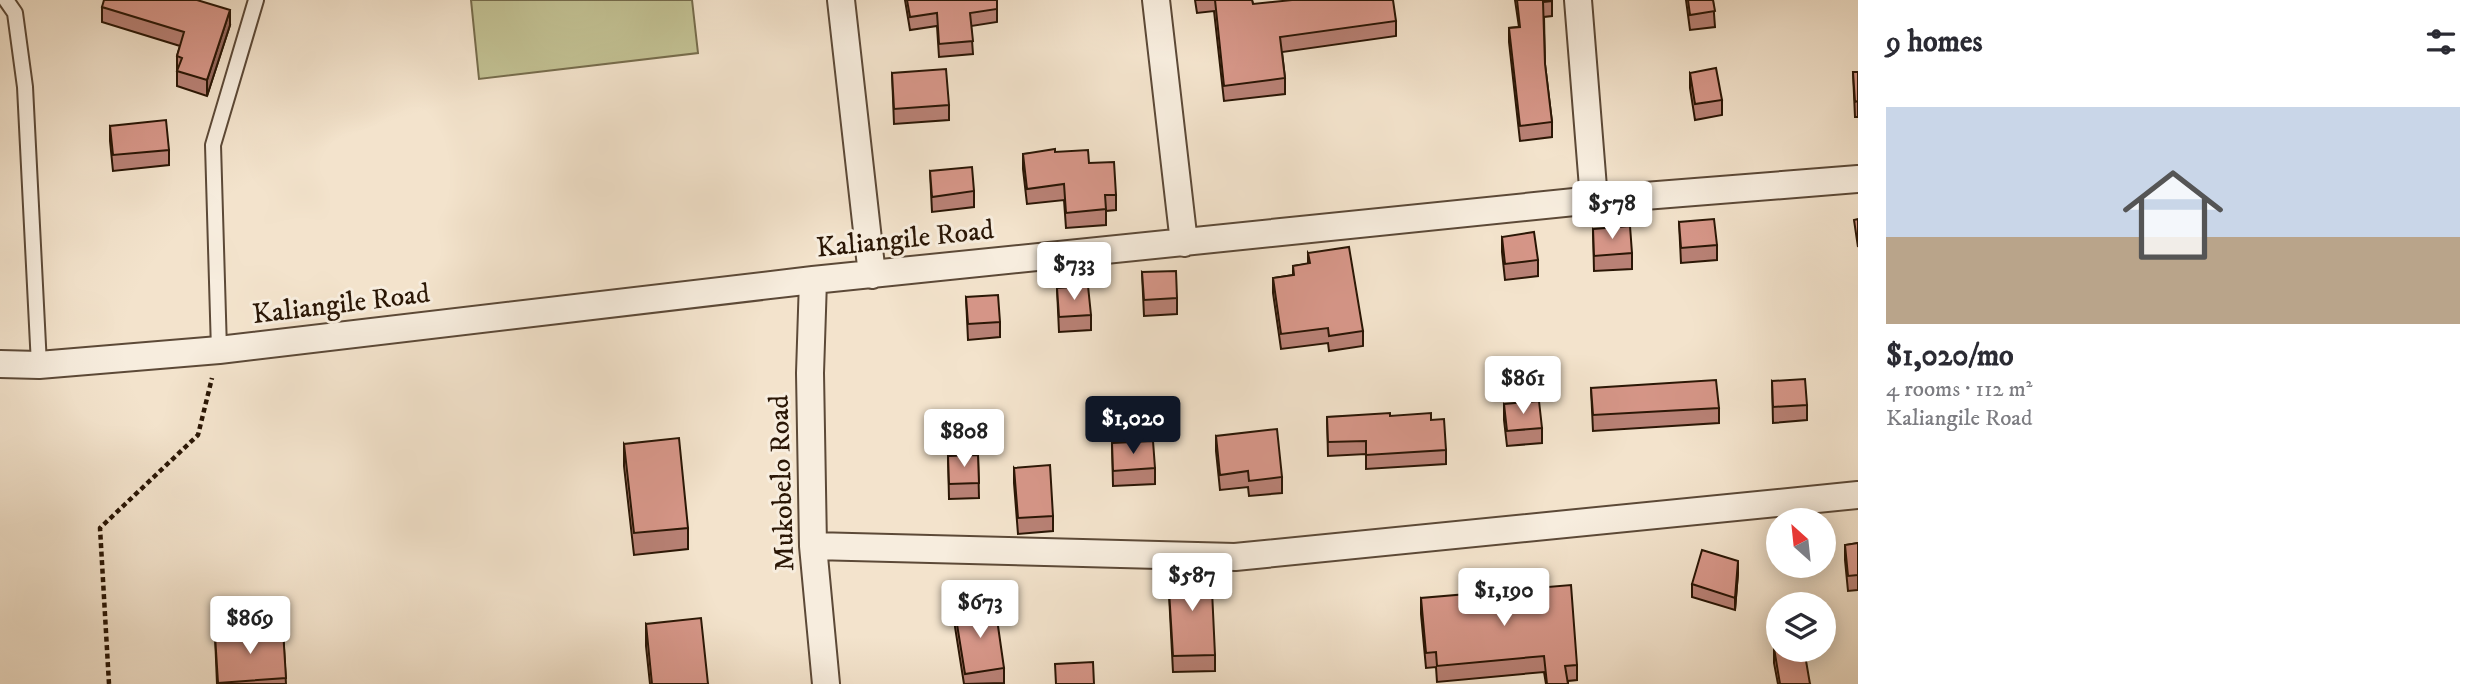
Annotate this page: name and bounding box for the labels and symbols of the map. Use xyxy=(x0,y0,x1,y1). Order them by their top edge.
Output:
pin: $578 xyxy=(1571,182,1653,241)
street label: Kaliangile Road xyxy=(814,212,996,266)
pin: $733 xyxy=(1033,243,1115,302)
street label: Kaliangile Road xyxy=(250,276,432,332)
pin: $861 xyxy=(1482,356,1564,416)
street label: Mukobelo Road xyxy=(761,394,803,572)
pin: $1,020 xyxy=(1076,396,1190,456)
pin: $808 xyxy=(923,410,1005,469)
north arrow xyxy=(1766,508,1836,578)
pin: $587 xyxy=(1151,554,1233,613)
pin: $1,190 xyxy=(1447,568,1561,628)
pin: $673 xyxy=(939,580,1021,640)
pin: $869 xyxy=(209,596,291,656)

